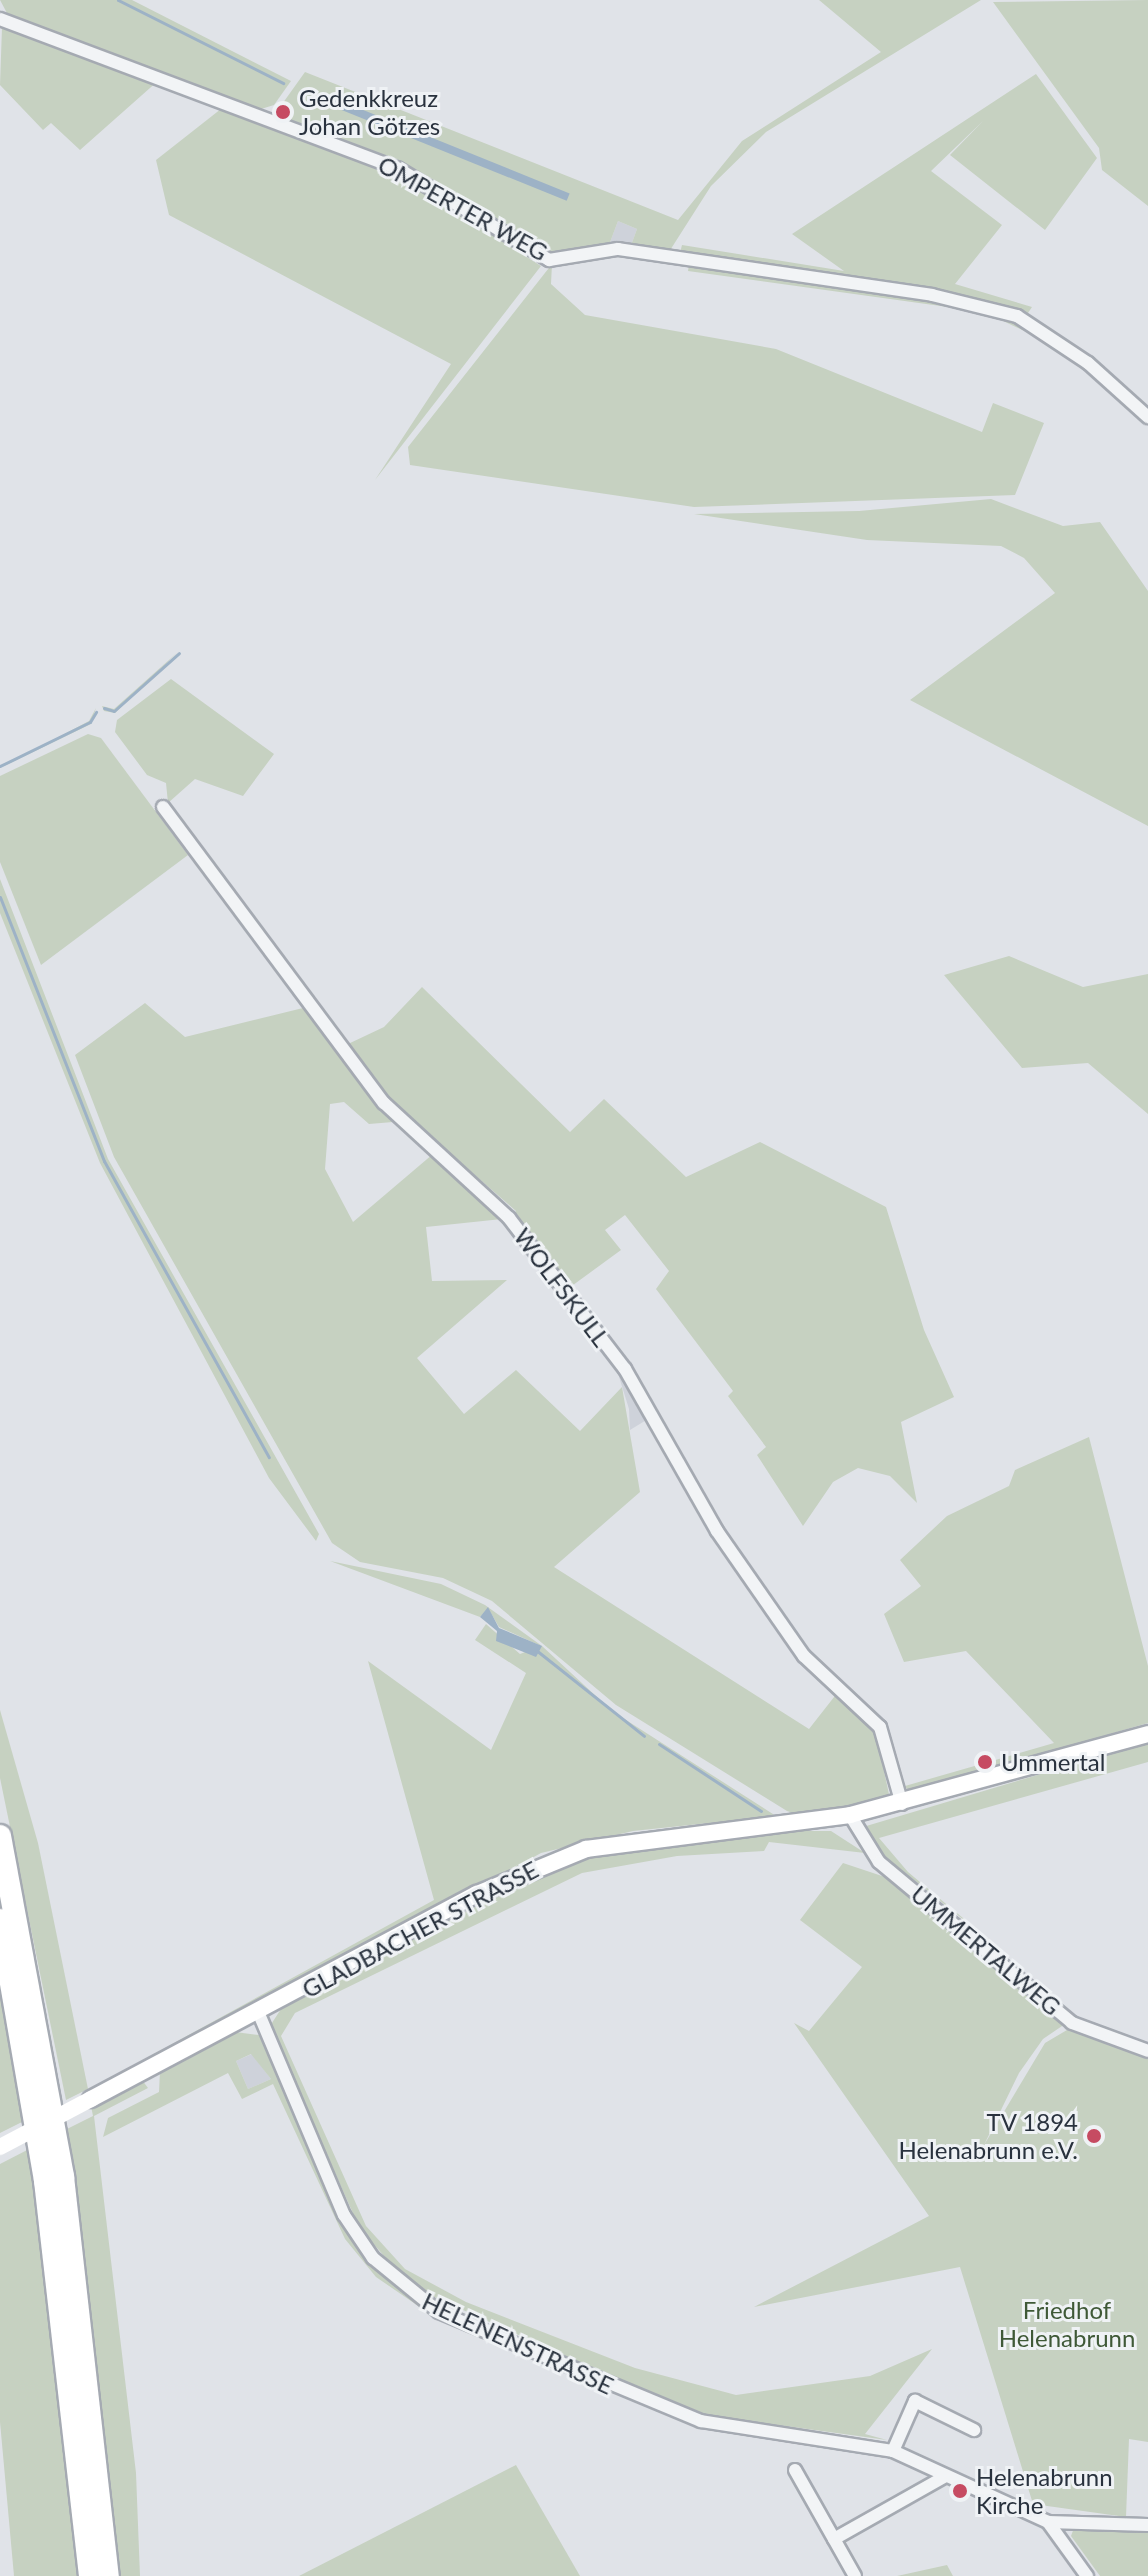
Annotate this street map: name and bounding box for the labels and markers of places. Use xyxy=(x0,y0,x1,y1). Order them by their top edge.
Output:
place label: Gedenkkreuz Johan Götzes xyxy=(299,84,440,140)
marker: Gedenkkreuz Johan Götzes xyxy=(274,103,292,121)
place label: Ummertal xyxy=(1001,1748,1105,1776)
marker: Ummertal xyxy=(976,1753,994,1771)
place label: TV 1894 Helenabrunn e.V. xyxy=(899,2108,1078,2164)
marker: TV 1894 Helenabrunn e.V. xyxy=(1085,2127,1103,2145)
place label: Helenabrunn Kirche xyxy=(976,2463,1113,2519)
marker: Helenabrunn Kirche xyxy=(951,2482,969,2500)

